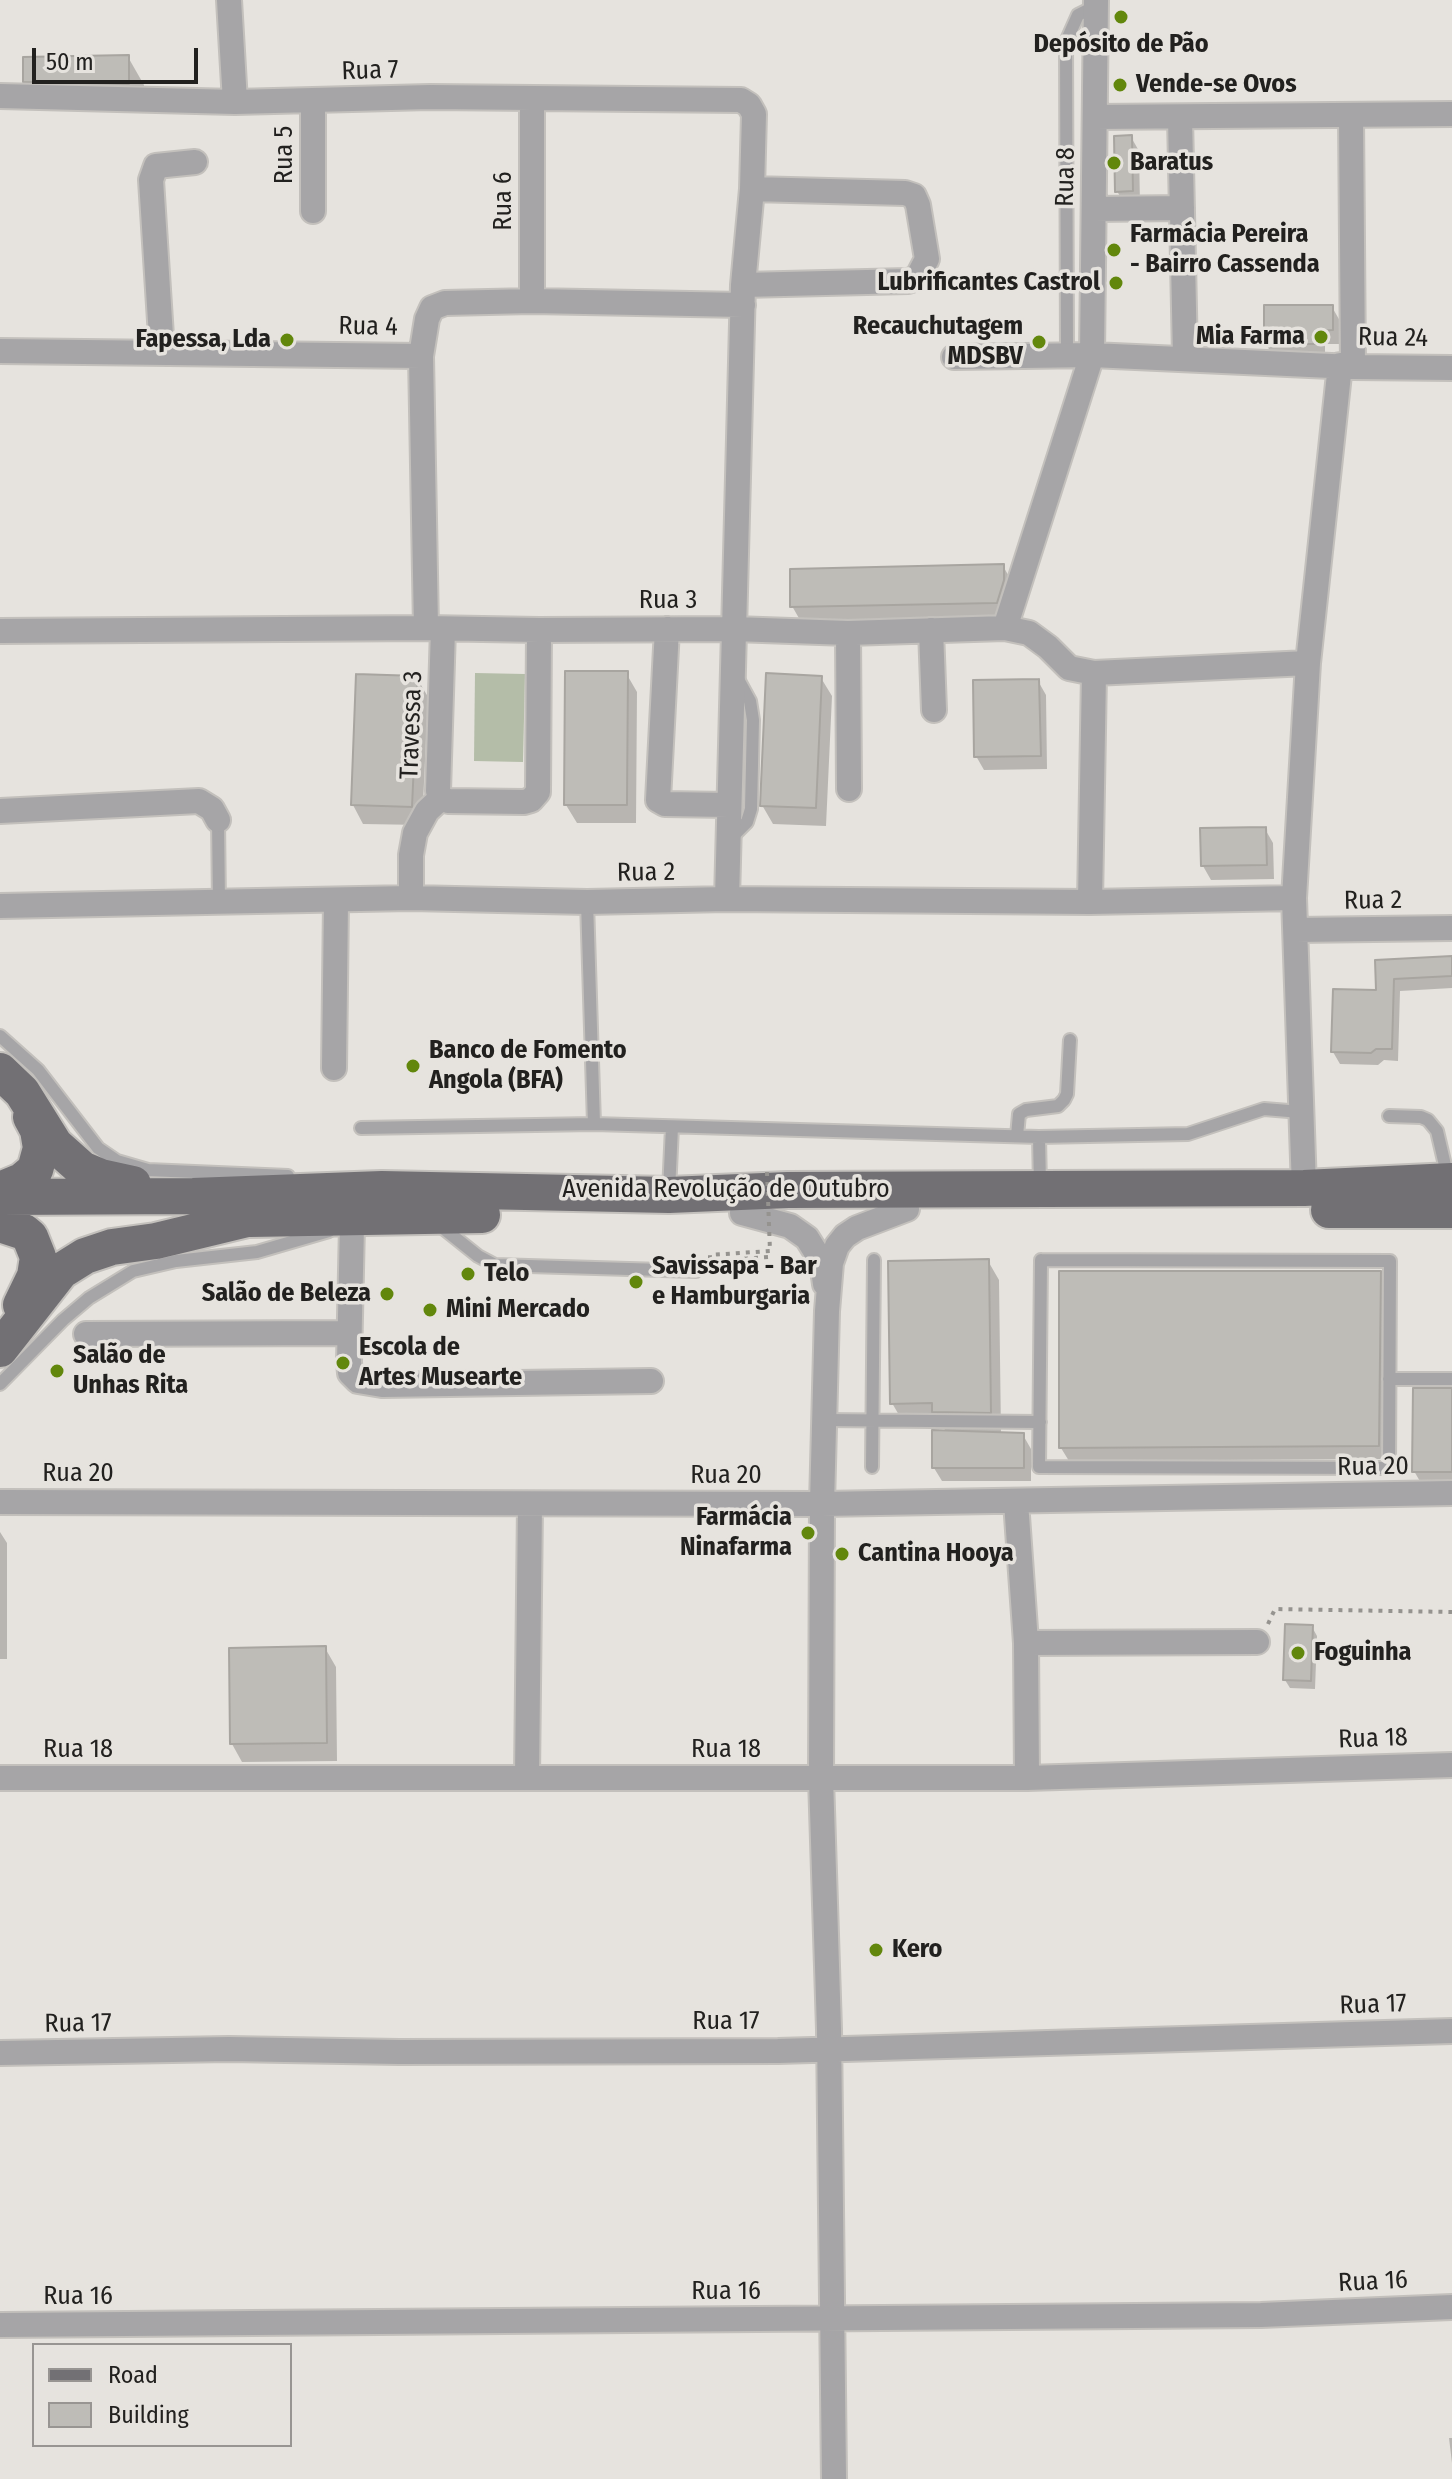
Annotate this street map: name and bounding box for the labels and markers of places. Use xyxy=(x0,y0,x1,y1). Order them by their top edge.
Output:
marker: Depósito de Pão xyxy=(1112,8,1130,26)
place label: Depósito de Pão xyxy=(1033,29,1209,61)
place label: Vende-se Ovos xyxy=(1136,69,1297,101)
marker: Vende-se Ovos xyxy=(1111,76,1129,94)
place label: Baratus xyxy=(1130,147,1213,179)
marker: Baratus xyxy=(1105,154,1123,172)
place label: Farmácia Pereira - Bairro Cassenda xyxy=(1130,219,1320,280)
marker: Farmácia Pereira - Bairro Cassenda xyxy=(1105,241,1123,259)
place label: Lubrificantes Castrol xyxy=(877,267,1100,299)
marker: Lubrificantes Castrol xyxy=(1107,274,1125,292)
place label: Recauchutagem MDSBV xyxy=(853,311,1023,372)
place label: Mia Farma xyxy=(1196,321,1305,353)
place label: Fapessa, Lda xyxy=(136,324,271,356)
marker: Mia Farma xyxy=(1312,328,1330,346)
marker: Fapessa, Lda xyxy=(278,331,296,349)
marker: Recauchutagem MDSBV xyxy=(1030,333,1048,351)
place label: Banco de Fomento Angola (BFA) xyxy=(429,1035,627,1096)
marker: Banco de Fomento Angola (BFA) xyxy=(404,1057,422,1075)
place label: Savissapa - Bar e Hamburgaria xyxy=(652,1251,817,1312)
place label: Telo xyxy=(484,1258,529,1290)
marker: Telo xyxy=(459,1265,477,1283)
marker: Savissapa - Bar e Hamburgaria xyxy=(627,1273,645,1291)
place label: Salão de Beleza xyxy=(202,1278,371,1310)
marker: Salão de Beleza xyxy=(378,1285,396,1303)
place label: Mini Mercado xyxy=(446,1294,590,1326)
marker: Mini Mercado xyxy=(421,1301,439,1319)
place label: Escola de Artes Musearte xyxy=(359,1332,522,1394)
place label: Salão de Unhas Rita xyxy=(73,1340,188,1402)
marker: Escola de Artes Musearte xyxy=(334,1354,352,1372)
marker: Salão de Unhas Rita xyxy=(48,1362,66,1380)
place label: Farmácia Ninafarma xyxy=(680,1502,792,1564)
marker: Farmácia Ninafarma xyxy=(799,1524,817,1542)
place label: Cantina Hooya xyxy=(858,1538,1014,1570)
marker: Cantina Hooya xyxy=(833,1545,851,1563)
place label: Foguinha xyxy=(1314,1637,1411,1669)
marker: Foguinha xyxy=(1289,1644,1307,1662)
place label: Kero xyxy=(892,1934,942,1966)
marker: Kero xyxy=(867,1941,885,1959)

